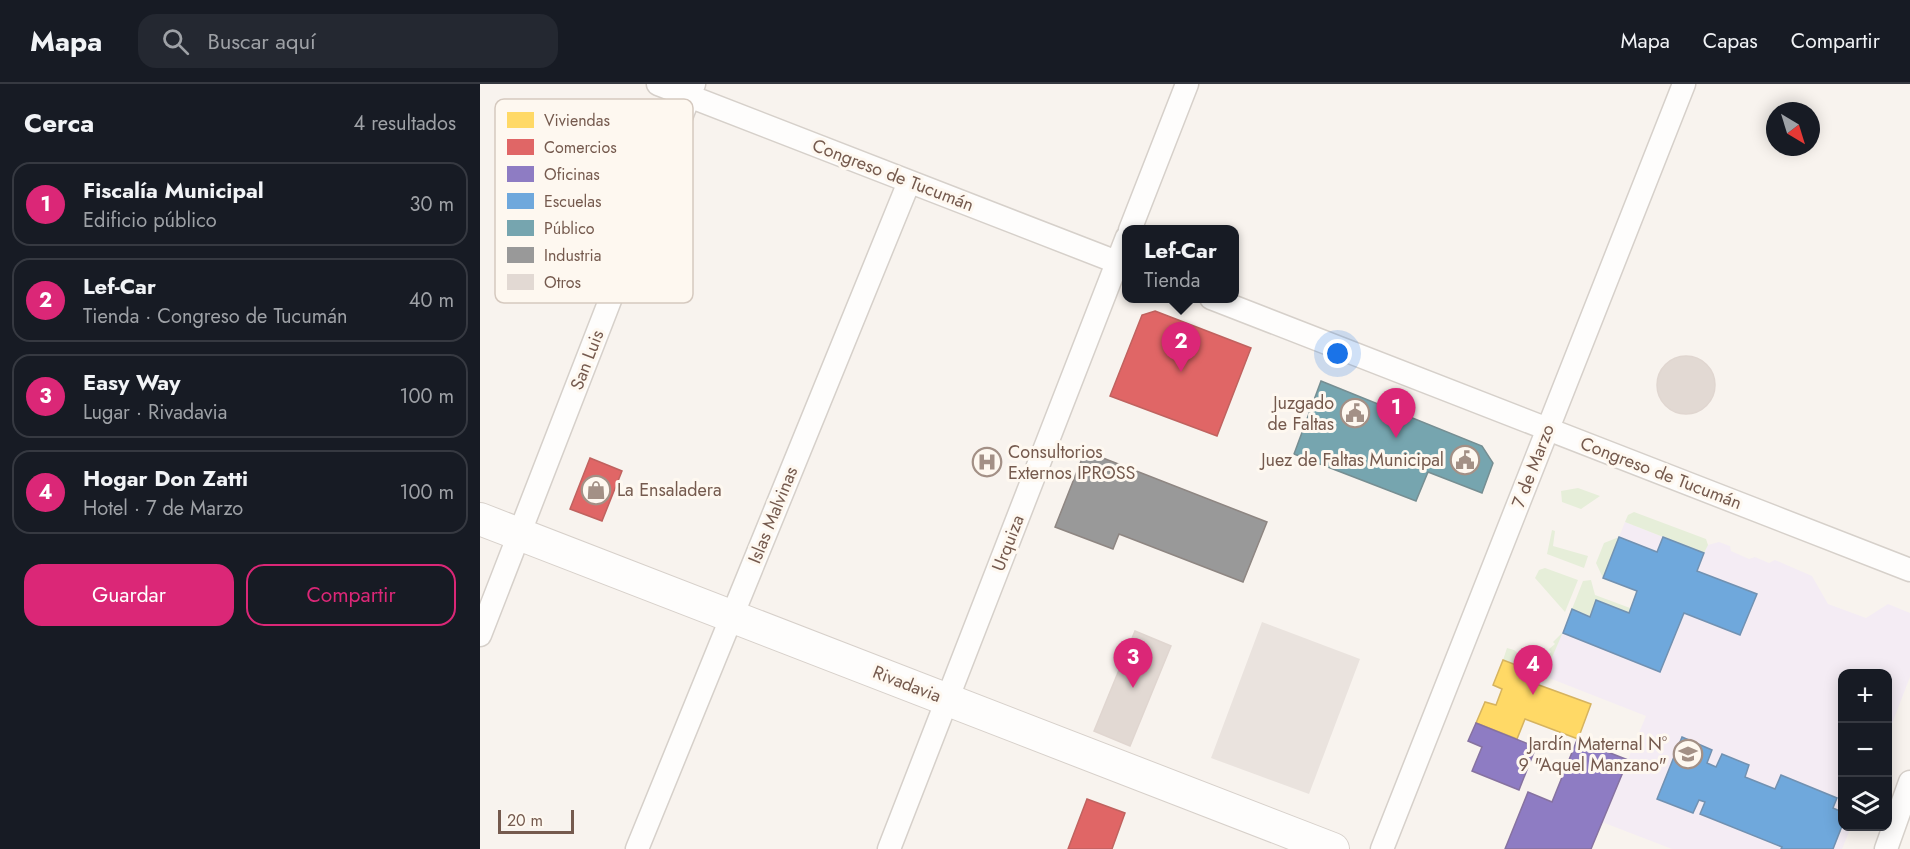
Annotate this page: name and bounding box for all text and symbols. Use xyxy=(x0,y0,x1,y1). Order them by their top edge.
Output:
search box xyxy=(138,14,558,68)
text: Mapa xyxy=(30,21,102,62)
icon: search xyxy=(159,25,192,58)
text: Buscar aquí xyxy=(207,25,316,57)
text: Mapa xyxy=(1621,26,1670,56)
text: Capas xyxy=(1703,26,1758,56)
text: Compartir xyxy=(1791,26,1880,56)
legend xyxy=(495,99,693,303)
north arrow xyxy=(1766,102,1820,156)
text: Cerca xyxy=(24,104,94,142)
text: 4 resultados xyxy=(354,109,456,138)
text: Viviendas xyxy=(544,109,610,132)
street label: Congreso de Tucumán xyxy=(808,132,978,218)
text: Comercios xyxy=(544,136,617,159)
text: Oficinas xyxy=(544,163,600,186)
text: Fiscalía Municipal xyxy=(83,174,264,206)
text: 1 xyxy=(40,190,51,219)
text: 30 m xyxy=(409,190,454,219)
text: Escuelas xyxy=(544,190,601,213)
text: Edificio público xyxy=(83,206,217,235)
text: Público xyxy=(544,217,595,240)
popup xyxy=(1122,225,1239,303)
text: Lef-Car xyxy=(1144,234,1217,266)
text: Industria xyxy=(544,244,601,267)
text: Tienda xyxy=(1144,266,1200,295)
text: Lef-Car xyxy=(83,270,156,302)
text: Otros xyxy=(544,271,581,294)
text: 2 xyxy=(39,286,52,315)
text: 40 m xyxy=(409,286,454,315)
text: Tienda · Congreso de Tucumán xyxy=(83,302,347,331)
pin: 2 xyxy=(1162,322,1200,372)
street label: San Luis xyxy=(564,326,610,394)
your location xyxy=(1323,339,1352,368)
text: Easy Way xyxy=(83,366,181,398)
text: 3 xyxy=(39,382,52,411)
text: 100 m xyxy=(399,382,454,411)
pin: 1 xyxy=(1376,388,1416,438)
place label: Juzgado de Faltas xyxy=(1268,390,1334,437)
public building icon: Juzgado de Faltas xyxy=(1339,397,1371,429)
text: Lugar · Rivadavia xyxy=(83,398,227,427)
street label: 7 de Marzo xyxy=(1505,420,1561,512)
street label: Congreso de Tucumán xyxy=(1576,430,1746,516)
place label: Consultorios Externos IPROSS xyxy=(1008,439,1136,486)
public building icon: Juez de Faltas Municipal xyxy=(1449,444,1481,476)
hospital icon: Consultorios Externos IPROSS xyxy=(971,446,1003,478)
place label: Juez de Faltas Municipal xyxy=(1259,447,1444,473)
text: Hogar Don Zatti xyxy=(83,462,248,494)
street label: Islas Malvinas xyxy=(742,463,804,567)
shop icon: La Ensaladera xyxy=(580,474,612,506)
place label: La Ensaladera xyxy=(617,477,722,503)
text: 4 xyxy=(39,478,52,507)
text: 100 m xyxy=(399,478,454,507)
text: Hotel · 7 de Marzo xyxy=(83,494,243,523)
street label: Urquiza xyxy=(985,511,1031,575)
button: Guardar xyxy=(24,564,234,626)
button: Compartir xyxy=(246,564,456,626)
pin: 3 xyxy=(1114,638,1152,688)
pin: 4 xyxy=(1514,646,1552,695)
street label: Rivadavia xyxy=(869,659,945,709)
map controls xyxy=(1838,669,1892,831)
button: + xyxy=(1838,669,1892,723)
button: − xyxy=(1838,723,1892,777)
place label: Jardín Maternal N° 9 "Aquel Manzano" xyxy=(1518,731,1667,778)
school or university icon: Jardín Maternal N° 9 "Aquel Manzano" xyxy=(1672,738,1704,770)
button: layers xyxy=(1838,777,1892,831)
scale bar xyxy=(498,807,574,834)
text: 20 m xyxy=(507,809,543,832)

